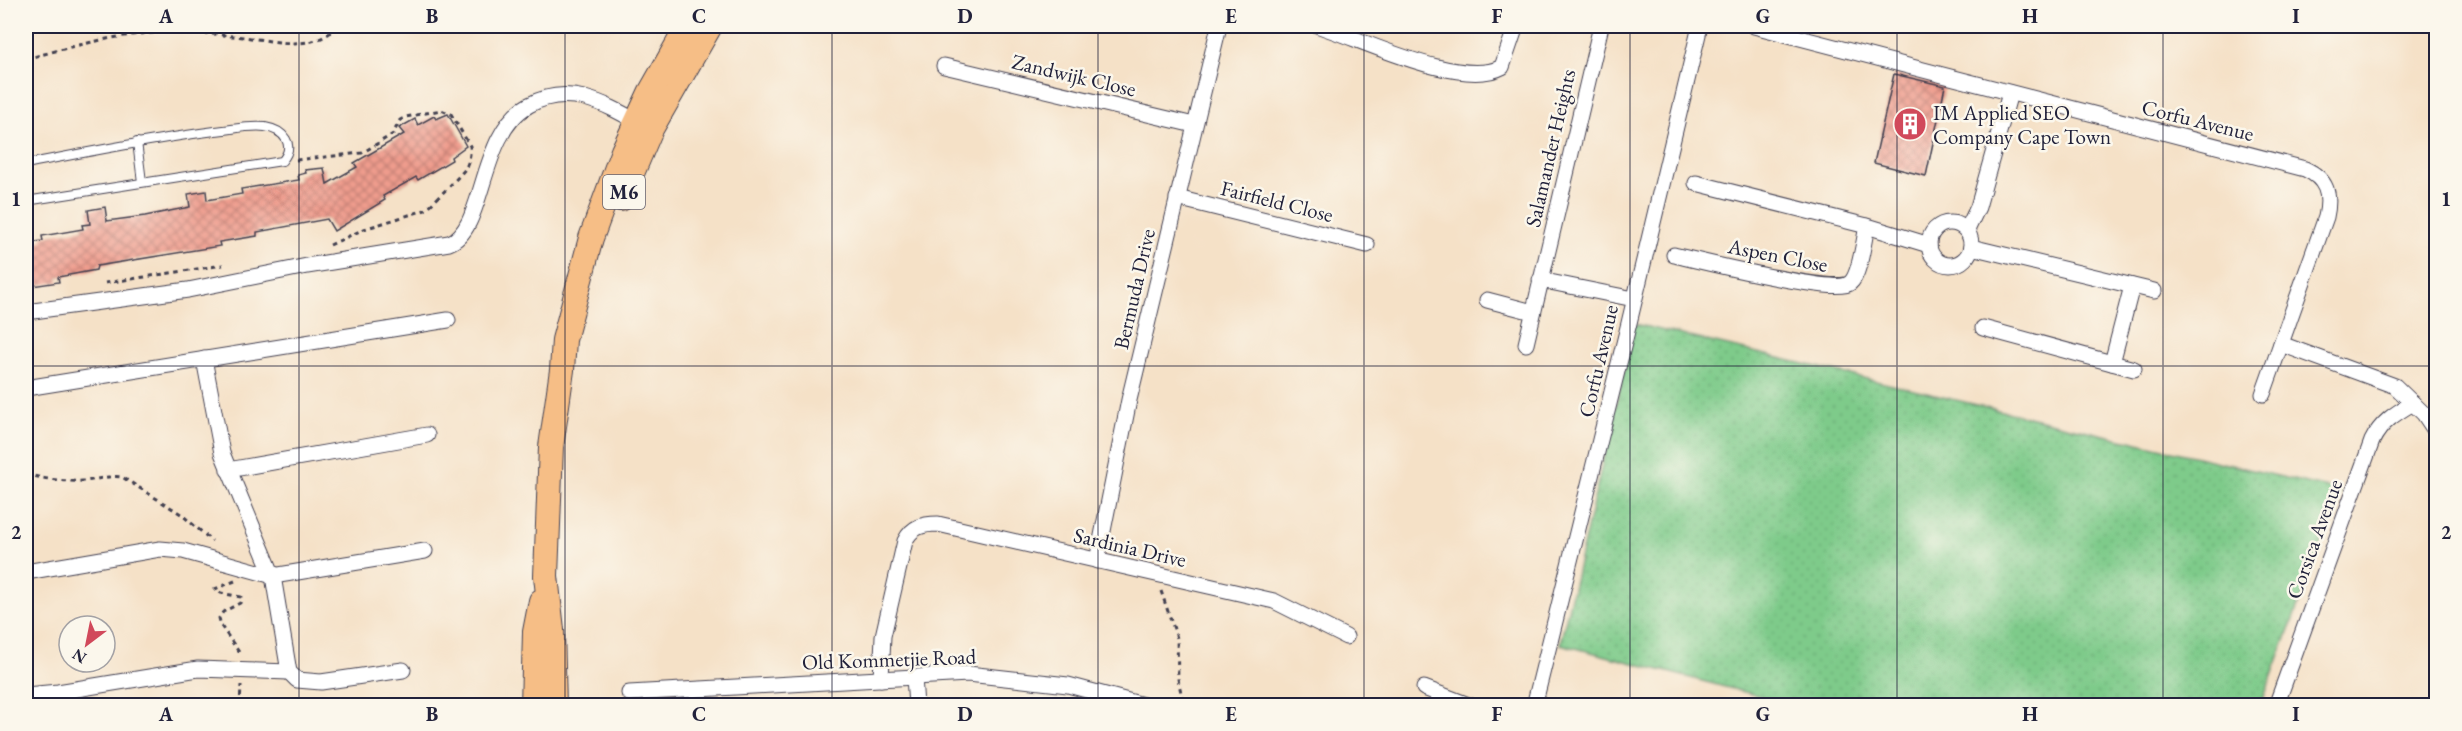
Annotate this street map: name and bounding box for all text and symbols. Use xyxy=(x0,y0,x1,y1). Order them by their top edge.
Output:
text: A xyxy=(158,3,174,29)
text: B xyxy=(426,3,438,29)
text: C xyxy=(692,3,706,29)
text: D xyxy=(957,3,973,29)
text: E xyxy=(1225,3,1237,29)
text: F xyxy=(1492,3,1503,29)
text: G xyxy=(1756,3,1770,29)
text: H xyxy=(2022,3,2038,29)
text: I xyxy=(2292,3,2300,29)
street label: Zandwijk Close xyxy=(1009,48,1139,102)
street label: Salamander Heights xyxy=(1519,66,1581,230)
street label: Corfu Avenue xyxy=(2139,93,2257,147)
place label: IM Applied SEO Company Cape Town xyxy=(1933,99,2111,150)
building icon: IM Applied SEO Company Cape Town xyxy=(1892,106,1928,142)
street label: Fairfield Close xyxy=(1218,174,1336,228)
road number: M6 xyxy=(603,175,645,209)
text: 1 xyxy=(11,186,21,212)
text: 1 xyxy=(2441,186,2451,212)
street label: Bermuda Drive xyxy=(1107,226,1161,352)
street label: Aspen Close xyxy=(1725,232,1830,278)
street label: Corfu Avenue xyxy=(1572,302,1624,420)
street label: Corsica Avenue xyxy=(2280,475,2348,603)
text: 2 xyxy=(11,519,22,545)
text: 2 xyxy=(2441,519,2452,545)
street label: Sardinia Drive xyxy=(1071,521,1189,573)
north arrow xyxy=(57,614,117,674)
street label: Old Kommetjie Road xyxy=(801,642,977,676)
text: N xyxy=(68,644,90,669)
text: A xyxy=(158,701,174,727)
text: B xyxy=(426,701,438,727)
text: C xyxy=(692,701,706,727)
text: D xyxy=(957,701,973,727)
text: E xyxy=(1225,701,1237,727)
text: F xyxy=(1492,701,1503,727)
text: G xyxy=(1756,701,1770,727)
text: H xyxy=(2022,701,2038,727)
text: I xyxy=(2292,701,2300,727)

